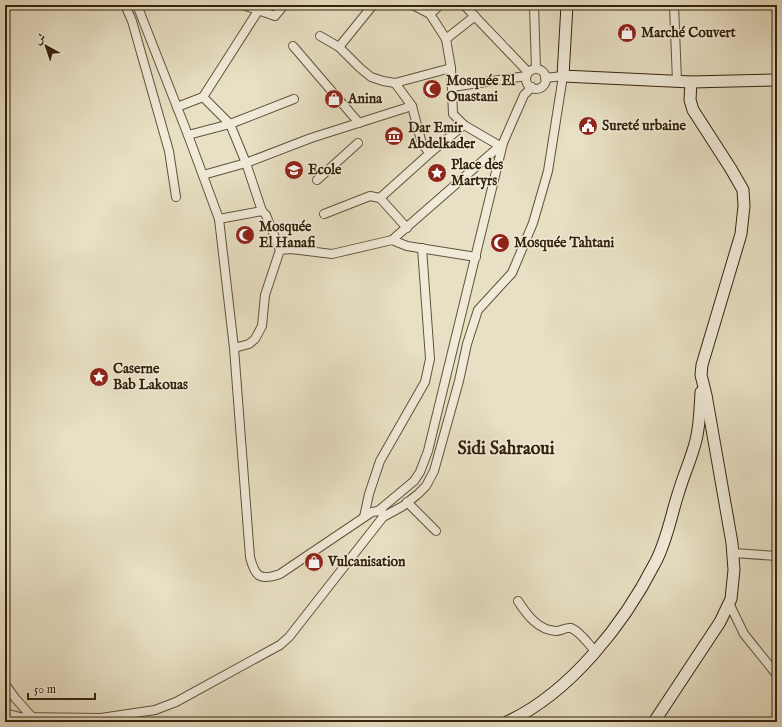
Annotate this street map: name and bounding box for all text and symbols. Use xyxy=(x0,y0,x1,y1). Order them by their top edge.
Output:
shop icon: Marché Couvert xyxy=(616,22,638,44)
place label: Marché Couvert xyxy=(641,24,736,42)
north arrow xyxy=(26,26,66,66)
text: ش xyxy=(32,30,49,48)
place label: Mosquée El Ouastani xyxy=(446,72,516,106)
mosque icon: Mosquée El Ouastani xyxy=(421,78,443,100)
shop icon: Anina xyxy=(323,88,345,110)
place label: Anina xyxy=(347,90,383,108)
public building icon: Sureté urbaine xyxy=(577,115,599,137)
place label: Sureté urbaine xyxy=(602,117,686,135)
place label: Dar Emir Abdelkader xyxy=(407,119,476,153)
museum icon: Dar Emir Abdelkader xyxy=(383,125,405,147)
place label: Place des Martyrs xyxy=(451,156,503,190)
school or university icon: Ecole xyxy=(283,159,305,181)
place label: Ecole xyxy=(308,161,342,179)
place icon: Place des Martyrs xyxy=(426,162,448,184)
place label: Mosquée El Hanafi xyxy=(259,218,316,252)
mosque icon: Mosquée El Hanafi xyxy=(234,224,256,246)
mosque icon: Mosquée Tahtani xyxy=(489,232,511,254)
place label: Mosquée Tahtani xyxy=(514,234,614,252)
place label: Caserne Bab Lakouas xyxy=(113,360,188,394)
place icon: Caserne Bab Lakouas xyxy=(88,366,110,388)
district label: Sidi Sahraoui xyxy=(457,438,555,461)
shop icon: Vulcanisation xyxy=(303,551,325,573)
place label: Vulcanisation xyxy=(327,553,406,571)
scale bar xyxy=(28,675,95,701)
text: 50 m xyxy=(34,682,56,697)

